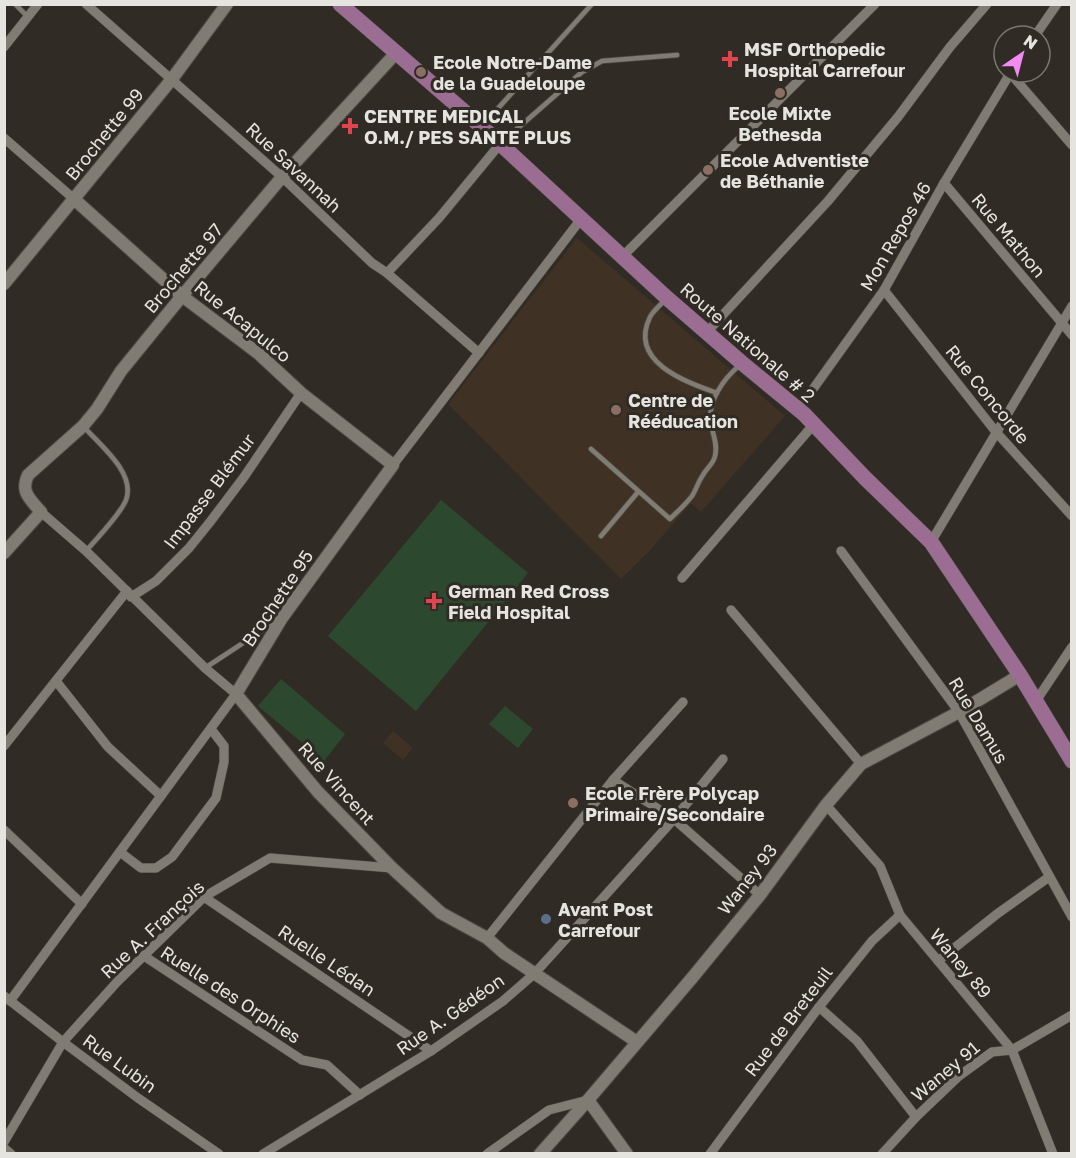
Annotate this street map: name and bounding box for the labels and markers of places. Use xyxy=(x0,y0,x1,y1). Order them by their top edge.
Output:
place label: MSF Orthopedic Hospital Carrefour xyxy=(744,38,905,81)
marker: MSF Orthopedic Hospital Carrefour xyxy=(721,50,739,68)
place label: Ecole Notre-Dame de la Guadeloupe xyxy=(433,51,592,94)
marker: Ecole Notre-Dame de la Guadeloupe xyxy=(414,65,428,79)
marker: Ecole Mixte Bethesda xyxy=(773,86,787,100)
place label: Ecole Mixte Bethesda xyxy=(729,102,832,145)
place label: CENTRE MEDICAL O.M./ PES SANTE PLUS xyxy=(364,105,571,148)
marker: CENTRE MEDICAL O.M./ PES SANTE PLUS xyxy=(341,117,359,135)
place label: Ecole Adventiste de Béthanie xyxy=(720,149,869,192)
marker: Ecole Adventiste de Béthanie xyxy=(701,163,715,177)
place label: Centre de Rééducation xyxy=(628,389,738,432)
marker: Centre de Rééducation xyxy=(609,403,623,417)
place label: German Red Cross Field Hospital xyxy=(448,580,609,623)
marker: German Red Cross Field Hospital xyxy=(425,592,443,610)
place label: Ecole Frère Polycap Primaire/Secondaire xyxy=(585,782,765,825)
marker: Ecole Frère Polycap Primaire/Secondaire xyxy=(566,796,580,810)
place label: Avant Post Carrefour xyxy=(558,898,653,941)
marker: Avant Post Carrefour xyxy=(539,912,553,926)

